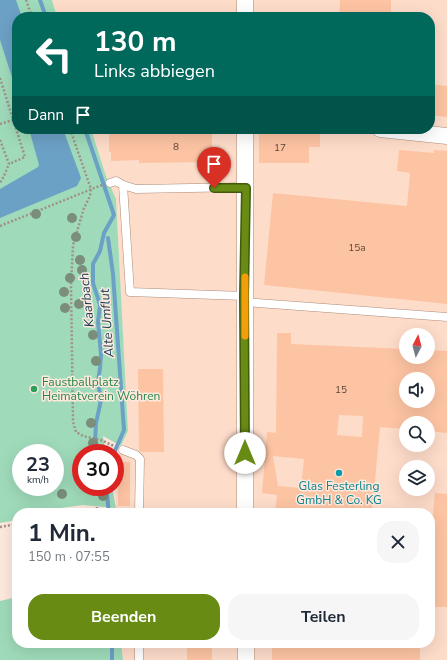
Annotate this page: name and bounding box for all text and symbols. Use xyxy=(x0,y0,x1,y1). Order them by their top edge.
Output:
text: 130 m xyxy=(94,23,177,61)
icon: left xyxy=(28,28,80,80)
text: Links abbiegen xyxy=(94,59,215,83)
icon: arrive xyxy=(72,104,94,126)
text: Dann xyxy=(28,105,64,125)
house number: 8 xyxy=(173,140,179,154)
house number: 17 xyxy=(274,141,286,155)
pin xyxy=(197,147,231,188)
icon: arrive xyxy=(203,153,225,175)
house number: 15a xyxy=(348,241,366,255)
water label: Kaarbach xyxy=(75,272,99,328)
water label: Alte Umflut xyxy=(96,288,118,359)
north arrow xyxy=(399,328,435,364)
map controls xyxy=(399,328,435,496)
button: sound xyxy=(399,372,435,408)
place label: Faustballplatz Heimatverein Wöhren xyxy=(42,374,160,404)
house number: 15 xyxy=(335,383,347,397)
marker: Faustballplatz Heimatverein Wöhren xyxy=(29,384,39,394)
button: search xyxy=(399,416,435,452)
position arrow xyxy=(224,432,266,474)
speed limit sign: 30 xyxy=(72,444,124,496)
text: 23 xyxy=(26,451,50,478)
button: layers xyxy=(399,460,435,496)
marker: Glas Festerling GmbH & Co. KG xyxy=(334,468,344,478)
text: km/h xyxy=(27,473,49,487)
place label: Glas Festerling GmbH & Co. KG xyxy=(296,478,382,508)
text: 1 Min. xyxy=(28,517,96,549)
button: close xyxy=(377,521,419,563)
text: 150 m · 07:55 xyxy=(28,548,110,566)
button: Beenden xyxy=(28,594,220,640)
button: Teilen xyxy=(228,594,419,640)

